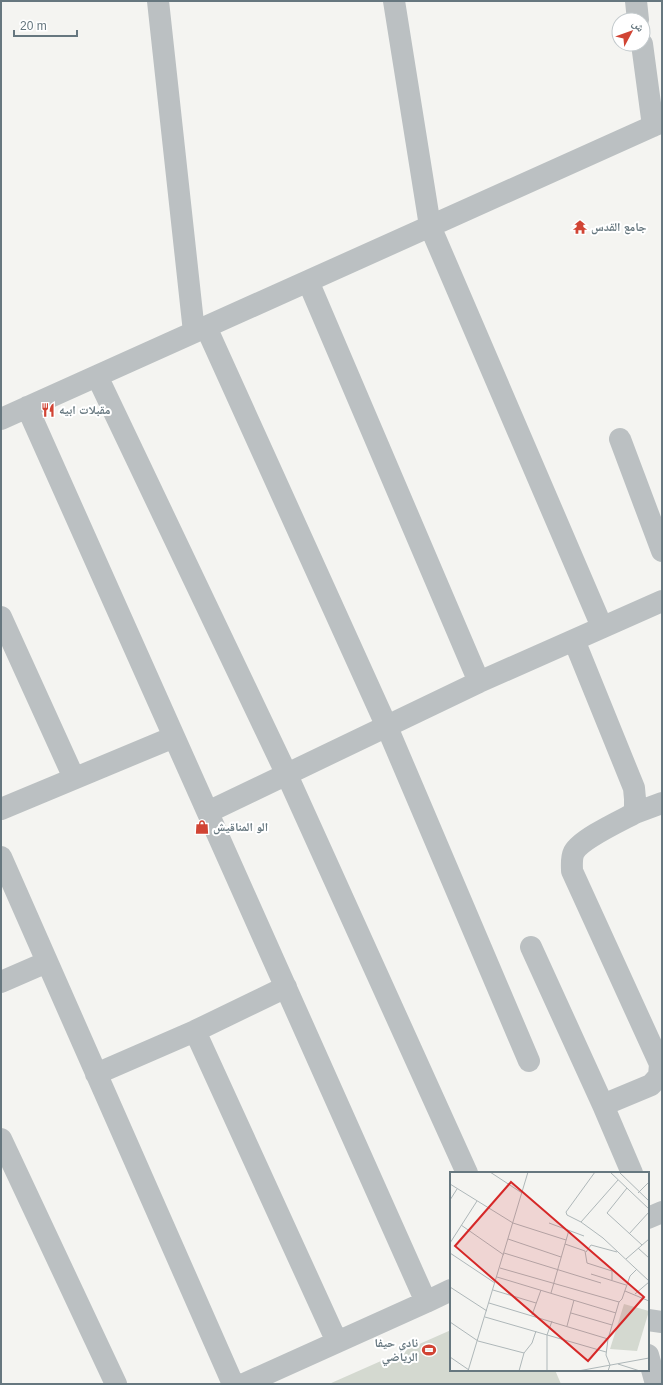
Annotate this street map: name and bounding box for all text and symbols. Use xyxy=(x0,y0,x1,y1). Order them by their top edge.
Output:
scale bar xyxy=(14,12,77,38)
north arrow xyxy=(611,12,651,52)
text: ش xyxy=(629,17,647,35)
text: 20 m xyxy=(20,19,47,33)
temple icon: جامع القدس xyxy=(572,219,588,235)
place label: جامع القدس xyxy=(591,220,647,235)
restaurant icon: مقبلات ابيه xyxy=(40,402,56,418)
place label: مقبلات ابيه xyxy=(59,403,111,417)
shop icon: الو المناقيش xyxy=(194,819,210,835)
place label: الو المناقيش xyxy=(213,820,268,835)
inset map xyxy=(450,1172,649,1371)
place label: نادي حيفا الرياضي xyxy=(375,1336,418,1367)
sports icon: نادي حيفا الرياضي xyxy=(421,1342,437,1358)

